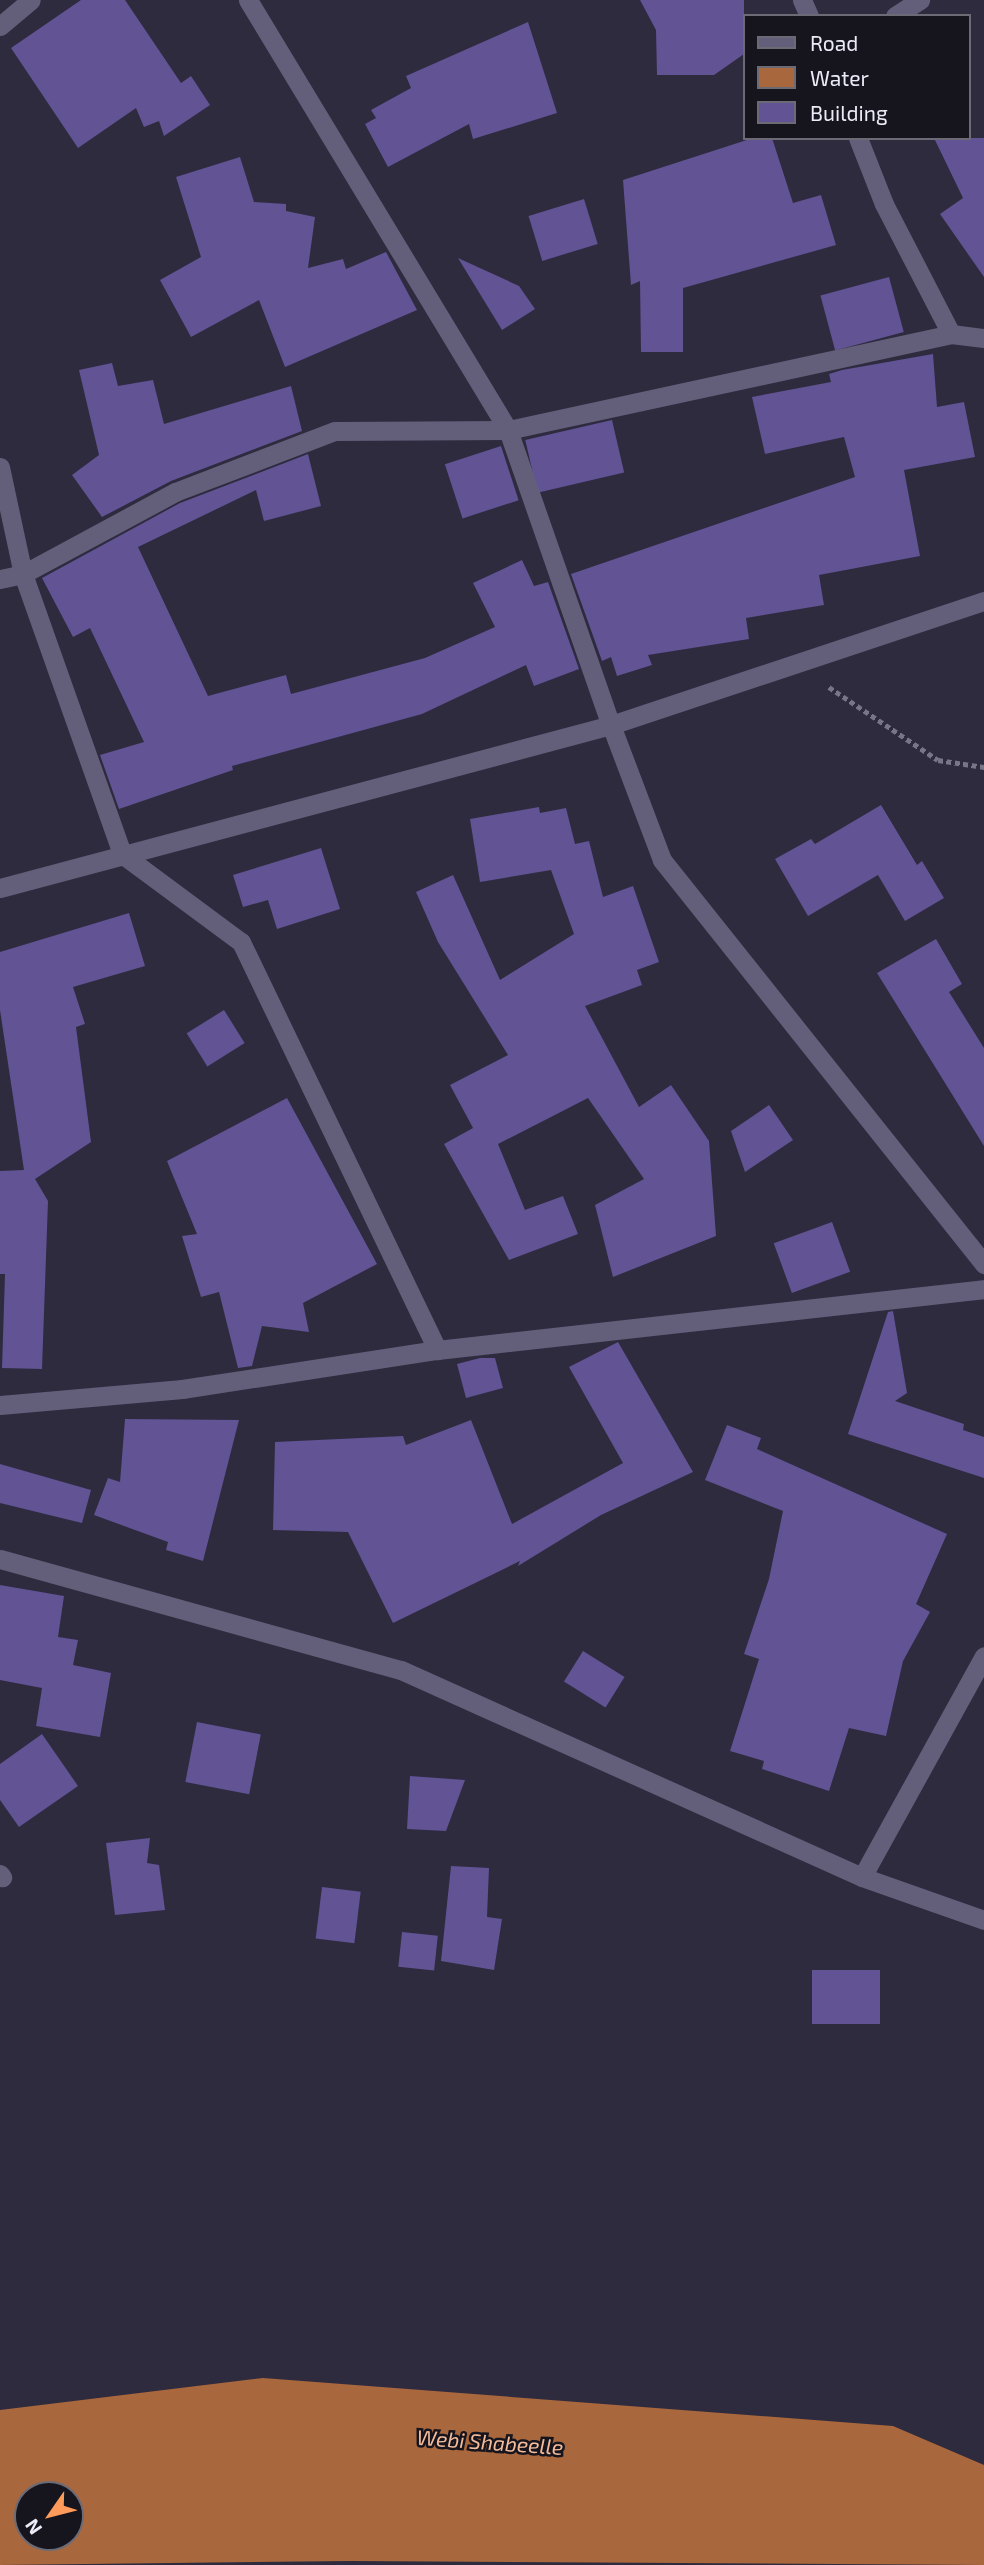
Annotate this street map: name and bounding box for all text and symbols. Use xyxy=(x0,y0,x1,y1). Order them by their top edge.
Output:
legend xyxy=(743,14,970,140)
text: Road xyxy=(810,30,858,55)
text: Water xyxy=(810,65,869,90)
text: Building xyxy=(810,100,888,125)
water label: Webi Shabeelle xyxy=(416,2424,564,2460)
north arrow xyxy=(14,2481,84,2551)
text: N xyxy=(20,2515,46,2539)

